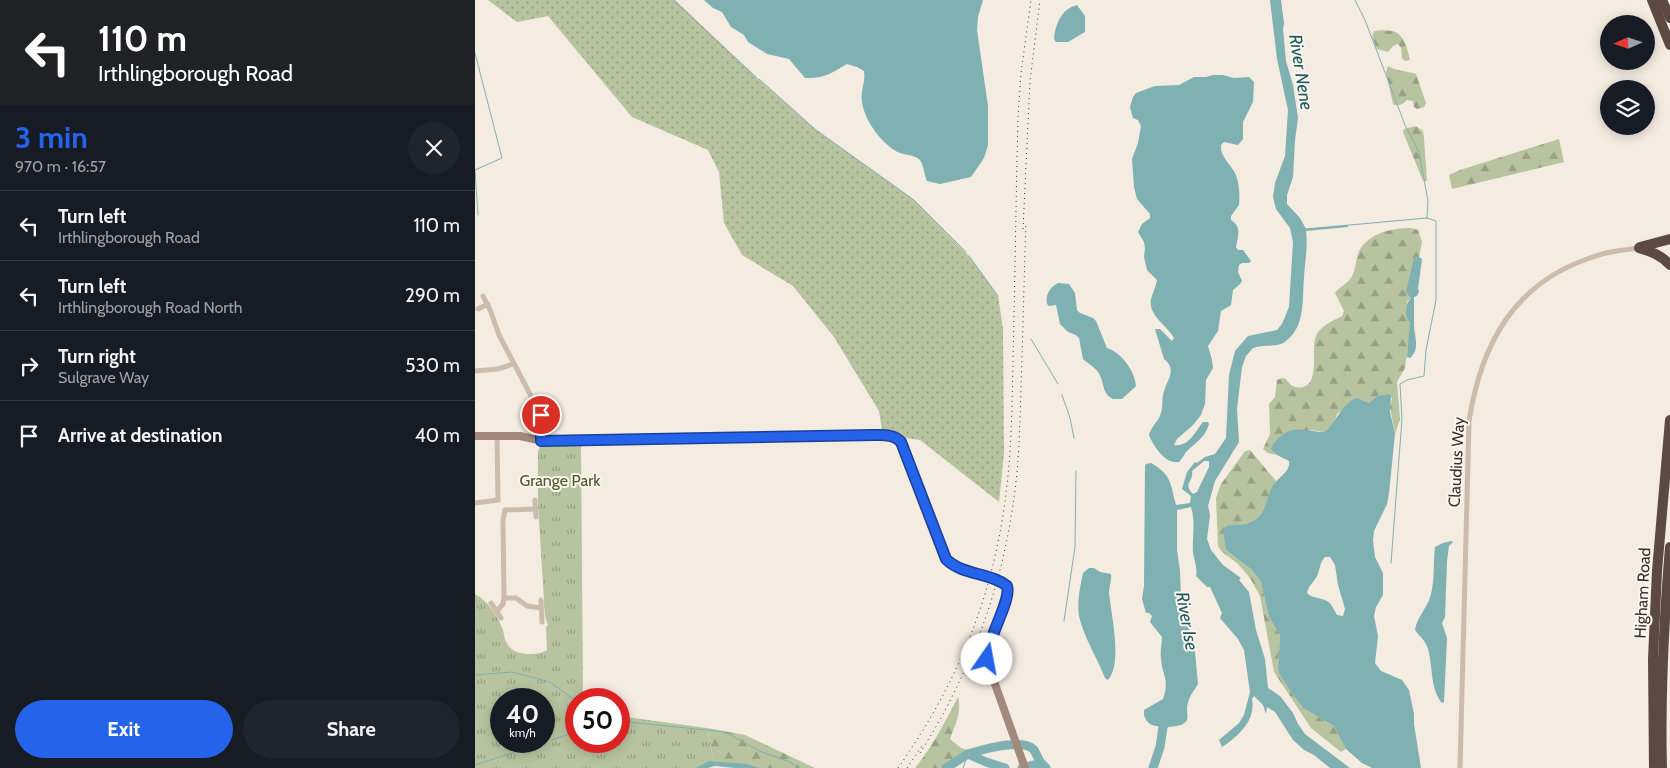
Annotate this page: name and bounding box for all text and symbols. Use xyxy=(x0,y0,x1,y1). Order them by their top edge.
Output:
north arrow xyxy=(1600,15,1655,70)
map controls xyxy=(1600,15,1655,135)
text: 110 m xyxy=(98,17,187,60)
icon: left xyxy=(15,20,80,85)
water label: River Nene xyxy=(1284,33,1318,111)
text: Irthlingborough Road xyxy=(98,60,293,87)
button: layers xyxy=(1600,80,1655,135)
text: 3 min xyxy=(15,119,88,156)
button: close xyxy=(408,122,460,174)
text: 970 m · 16:57 xyxy=(15,157,106,176)
text: Turn left xyxy=(58,205,126,228)
icon: left xyxy=(15,212,43,240)
text: 110 m xyxy=(413,214,460,237)
text: Irthlingborough Road xyxy=(58,228,200,247)
text: Turn left xyxy=(58,275,126,298)
icon: left xyxy=(15,282,43,310)
text: 290 m xyxy=(405,284,460,307)
text: Irthlingborough Road North xyxy=(58,298,242,317)
text: Turn right xyxy=(58,345,136,368)
icon: right xyxy=(15,352,43,380)
text: 530 m xyxy=(405,354,460,377)
text: Sulgrave Way xyxy=(58,368,149,387)
pin xyxy=(520,394,562,436)
icon: arrive xyxy=(527,401,555,429)
street label: Claudius Way xyxy=(1445,416,1468,508)
icon: arrive xyxy=(15,422,43,450)
text: Arrive at destination xyxy=(58,424,222,447)
text: 40 m xyxy=(415,424,460,447)
park label: Grange Park xyxy=(520,471,601,490)
street label: Higham Road xyxy=(1631,547,1654,639)
water label: River Ise xyxy=(1171,590,1203,652)
position arrow xyxy=(960,632,1012,684)
speed limit sign: 50 xyxy=(565,688,630,753)
text: 40 xyxy=(506,699,539,729)
button: Exit xyxy=(15,700,233,758)
button: Share xyxy=(243,700,460,758)
text: km/h xyxy=(509,725,536,740)

